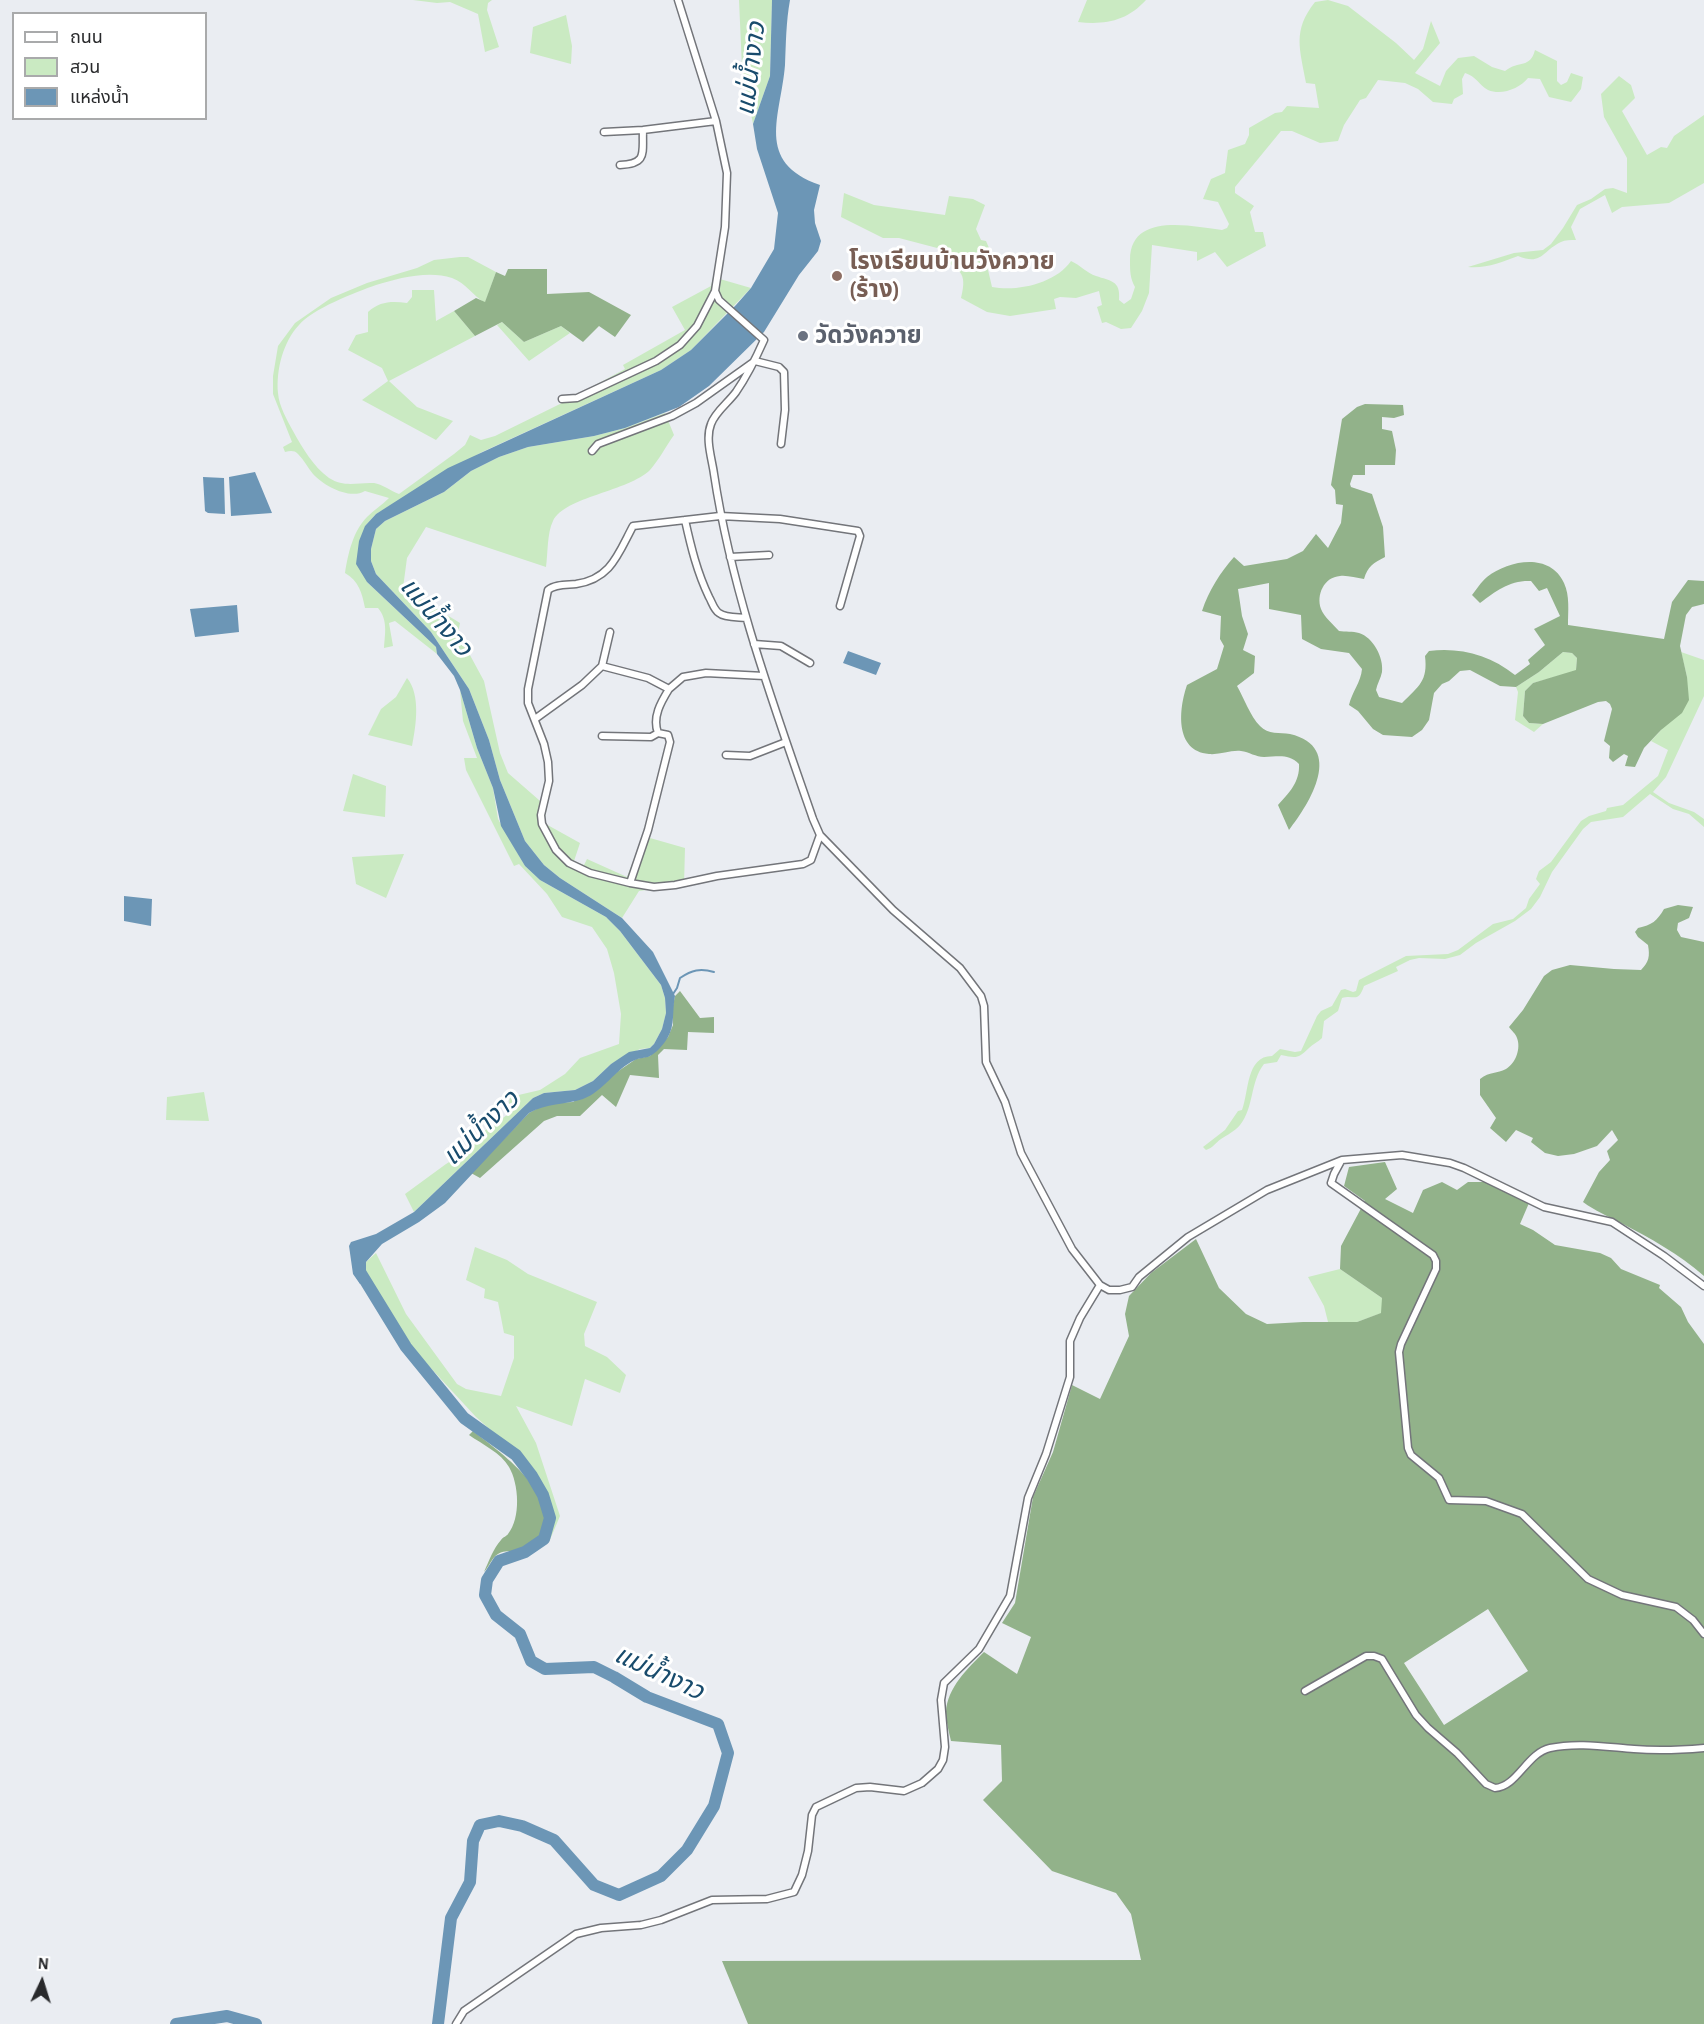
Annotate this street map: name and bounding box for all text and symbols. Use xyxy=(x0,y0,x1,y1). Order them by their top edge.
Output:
legend xyxy=(12,12,207,120)
water label: แม่น้ำงาว xyxy=(730,20,772,118)
text: ถนน xyxy=(70,29,103,47)
text: สวน xyxy=(70,59,100,77)
text: แหล่งน้ำ xyxy=(70,89,129,107)
place label: โรงเรียนบ้านวังควาย (ร้าง) xyxy=(849,248,1055,304)
marker: โรงเรียนบ้านวังควาย (ร้าง) xyxy=(830,269,844,283)
place label: วัดวังควาย xyxy=(815,322,922,350)
marker: วัดวังควาย xyxy=(796,329,810,343)
water label: แม่น้ำงาว xyxy=(393,571,479,663)
water label: แม่น้ำงาว xyxy=(436,1084,526,1172)
water label: แม่น้ำงาว xyxy=(610,1639,708,1707)
north arrow xyxy=(12,1952,72,2012)
text: N xyxy=(37,1956,49,1972)

